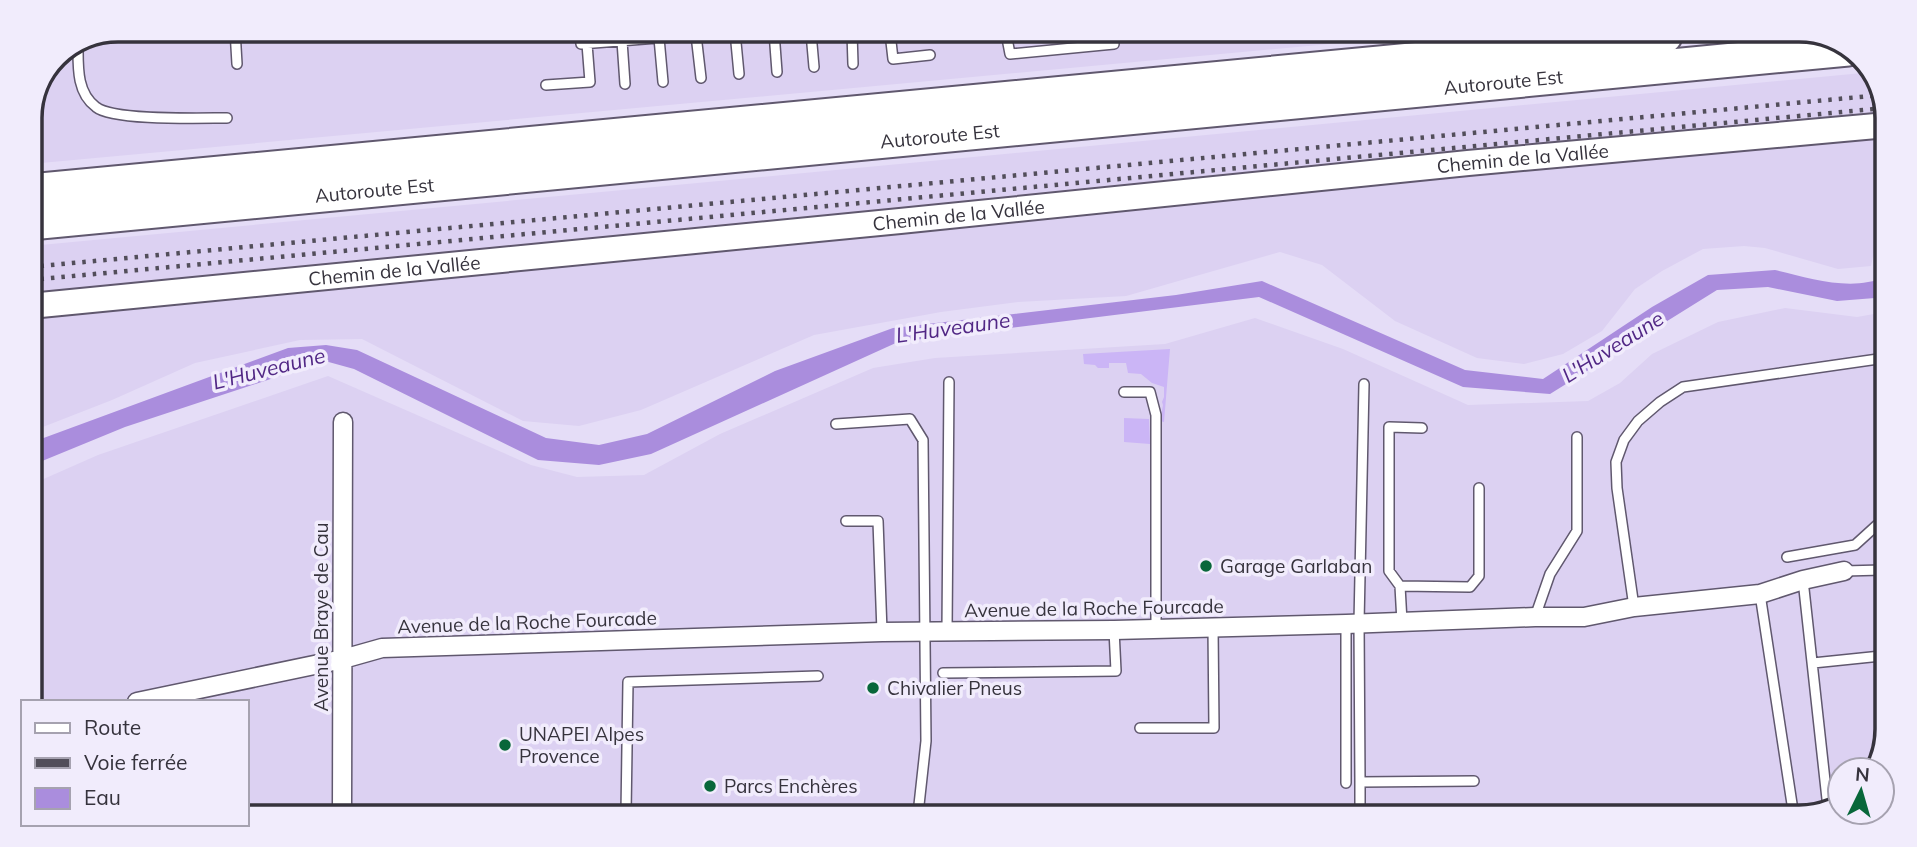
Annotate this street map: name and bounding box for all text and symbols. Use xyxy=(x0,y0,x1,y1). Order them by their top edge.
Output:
street label: Autoroute Est xyxy=(1442,64,1564,100)
street label: Autoroute Est xyxy=(879,118,1001,154)
street label: Chemin de la Vallée xyxy=(1435,138,1610,178)
street label: Autoroute Est xyxy=(314,172,436,208)
street label: Chemin de la Vallée xyxy=(871,194,1046,236)
street label: Chemin de la Vallée xyxy=(307,250,481,291)
water label: L'Huveaune xyxy=(1557,305,1668,388)
water label: L'Huveaune xyxy=(894,306,1012,348)
water label: L'Huveaune xyxy=(210,341,328,395)
street label: Avenue Braye de Cau xyxy=(309,522,333,712)
place label: Garage Garlaban xyxy=(1220,554,1372,578)
marker: Garage Garlaban xyxy=(1198,558,1214,574)
street label: Avenue de la Roche Fourcade xyxy=(964,594,1224,622)
street label: Avenue de la Roche Fourcade xyxy=(397,605,657,639)
place label: Chivalier Pneus xyxy=(887,676,1022,700)
marker: Chivalier Pneus xyxy=(865,680,881,696)
legend xyxy=(21,700,248,826)
text: Route xyxy=(84,714,141,740)
place label: UNAPEI Alpes Provence xyxy=(519,722,644,768)
marker: UNAPEI Alpes Provence xyxy=(497,737,513,753)
text: Voie ferrée xyxy=(84,749,188,775)
north arrow xyxy=(1826,756,1896,826)
text: N xyxy=(1854,761,1871,787)
place label: Parcs Enchères xyxy=(724,774,858,798)
marker: Parcs Enchères xyxy=(702,778,718,794)
text: Eau xyxy=(84,784,121,810)

